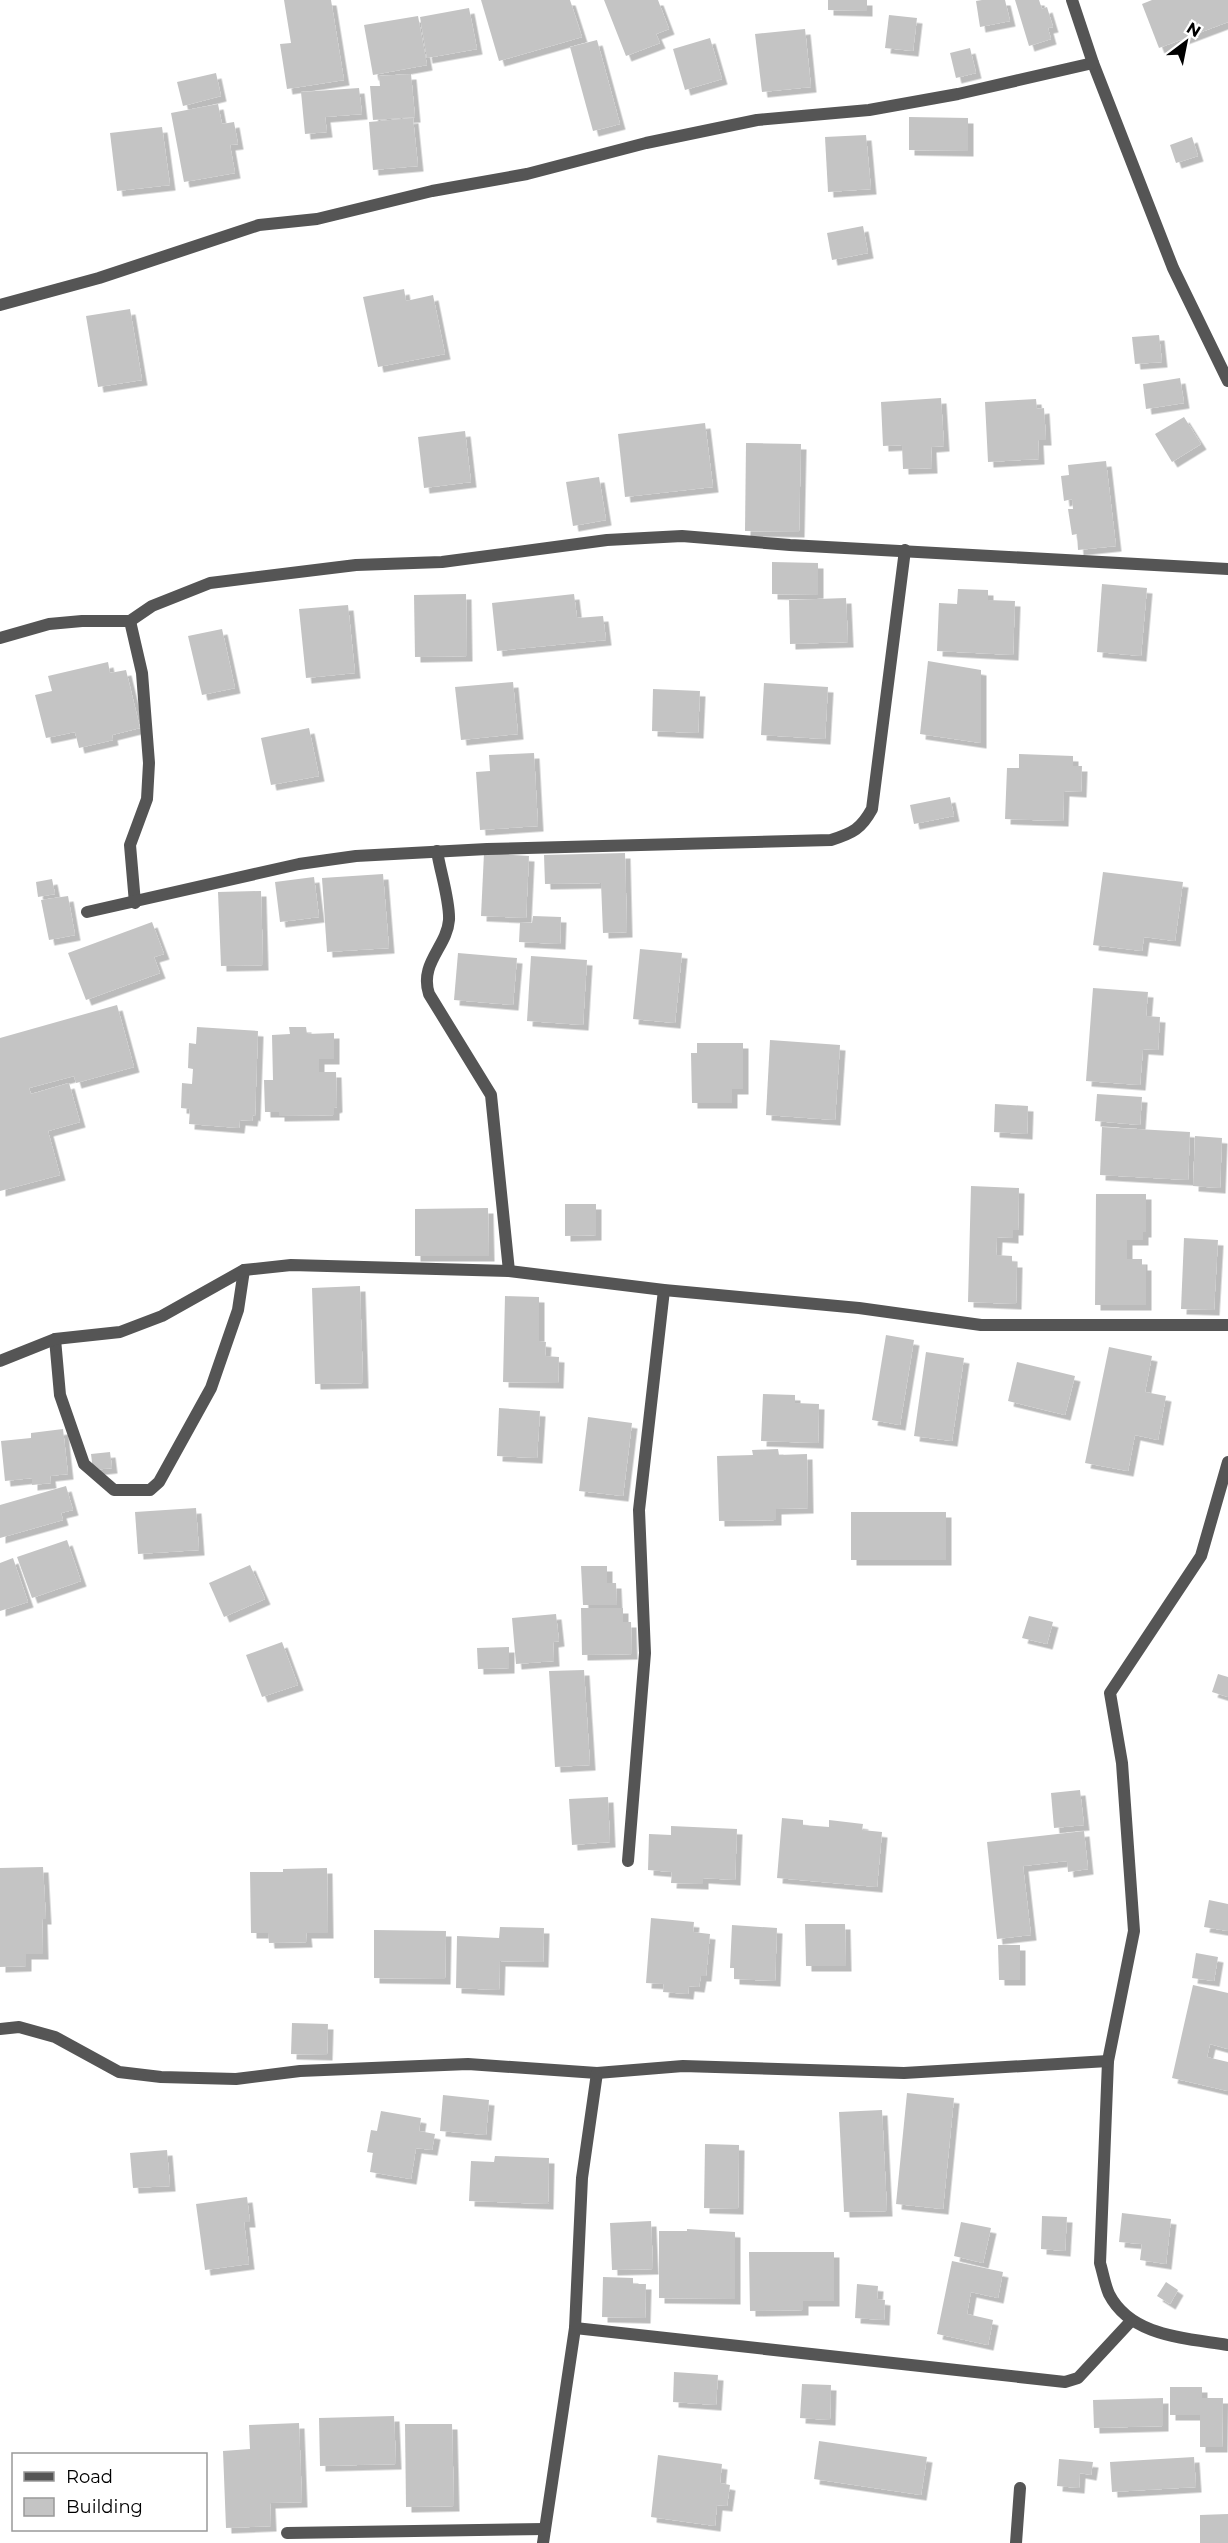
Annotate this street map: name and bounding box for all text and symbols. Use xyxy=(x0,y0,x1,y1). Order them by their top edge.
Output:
north arrow xyxy=(1156,12,1216,72)
text: N xyxy=(1183,18,1204,41)
legend xyxy=(12,2453,207,2531)
text: Road xyxy=(66,2466,113,2488)
text: Building xyxy=(66,2496,143,2518)

